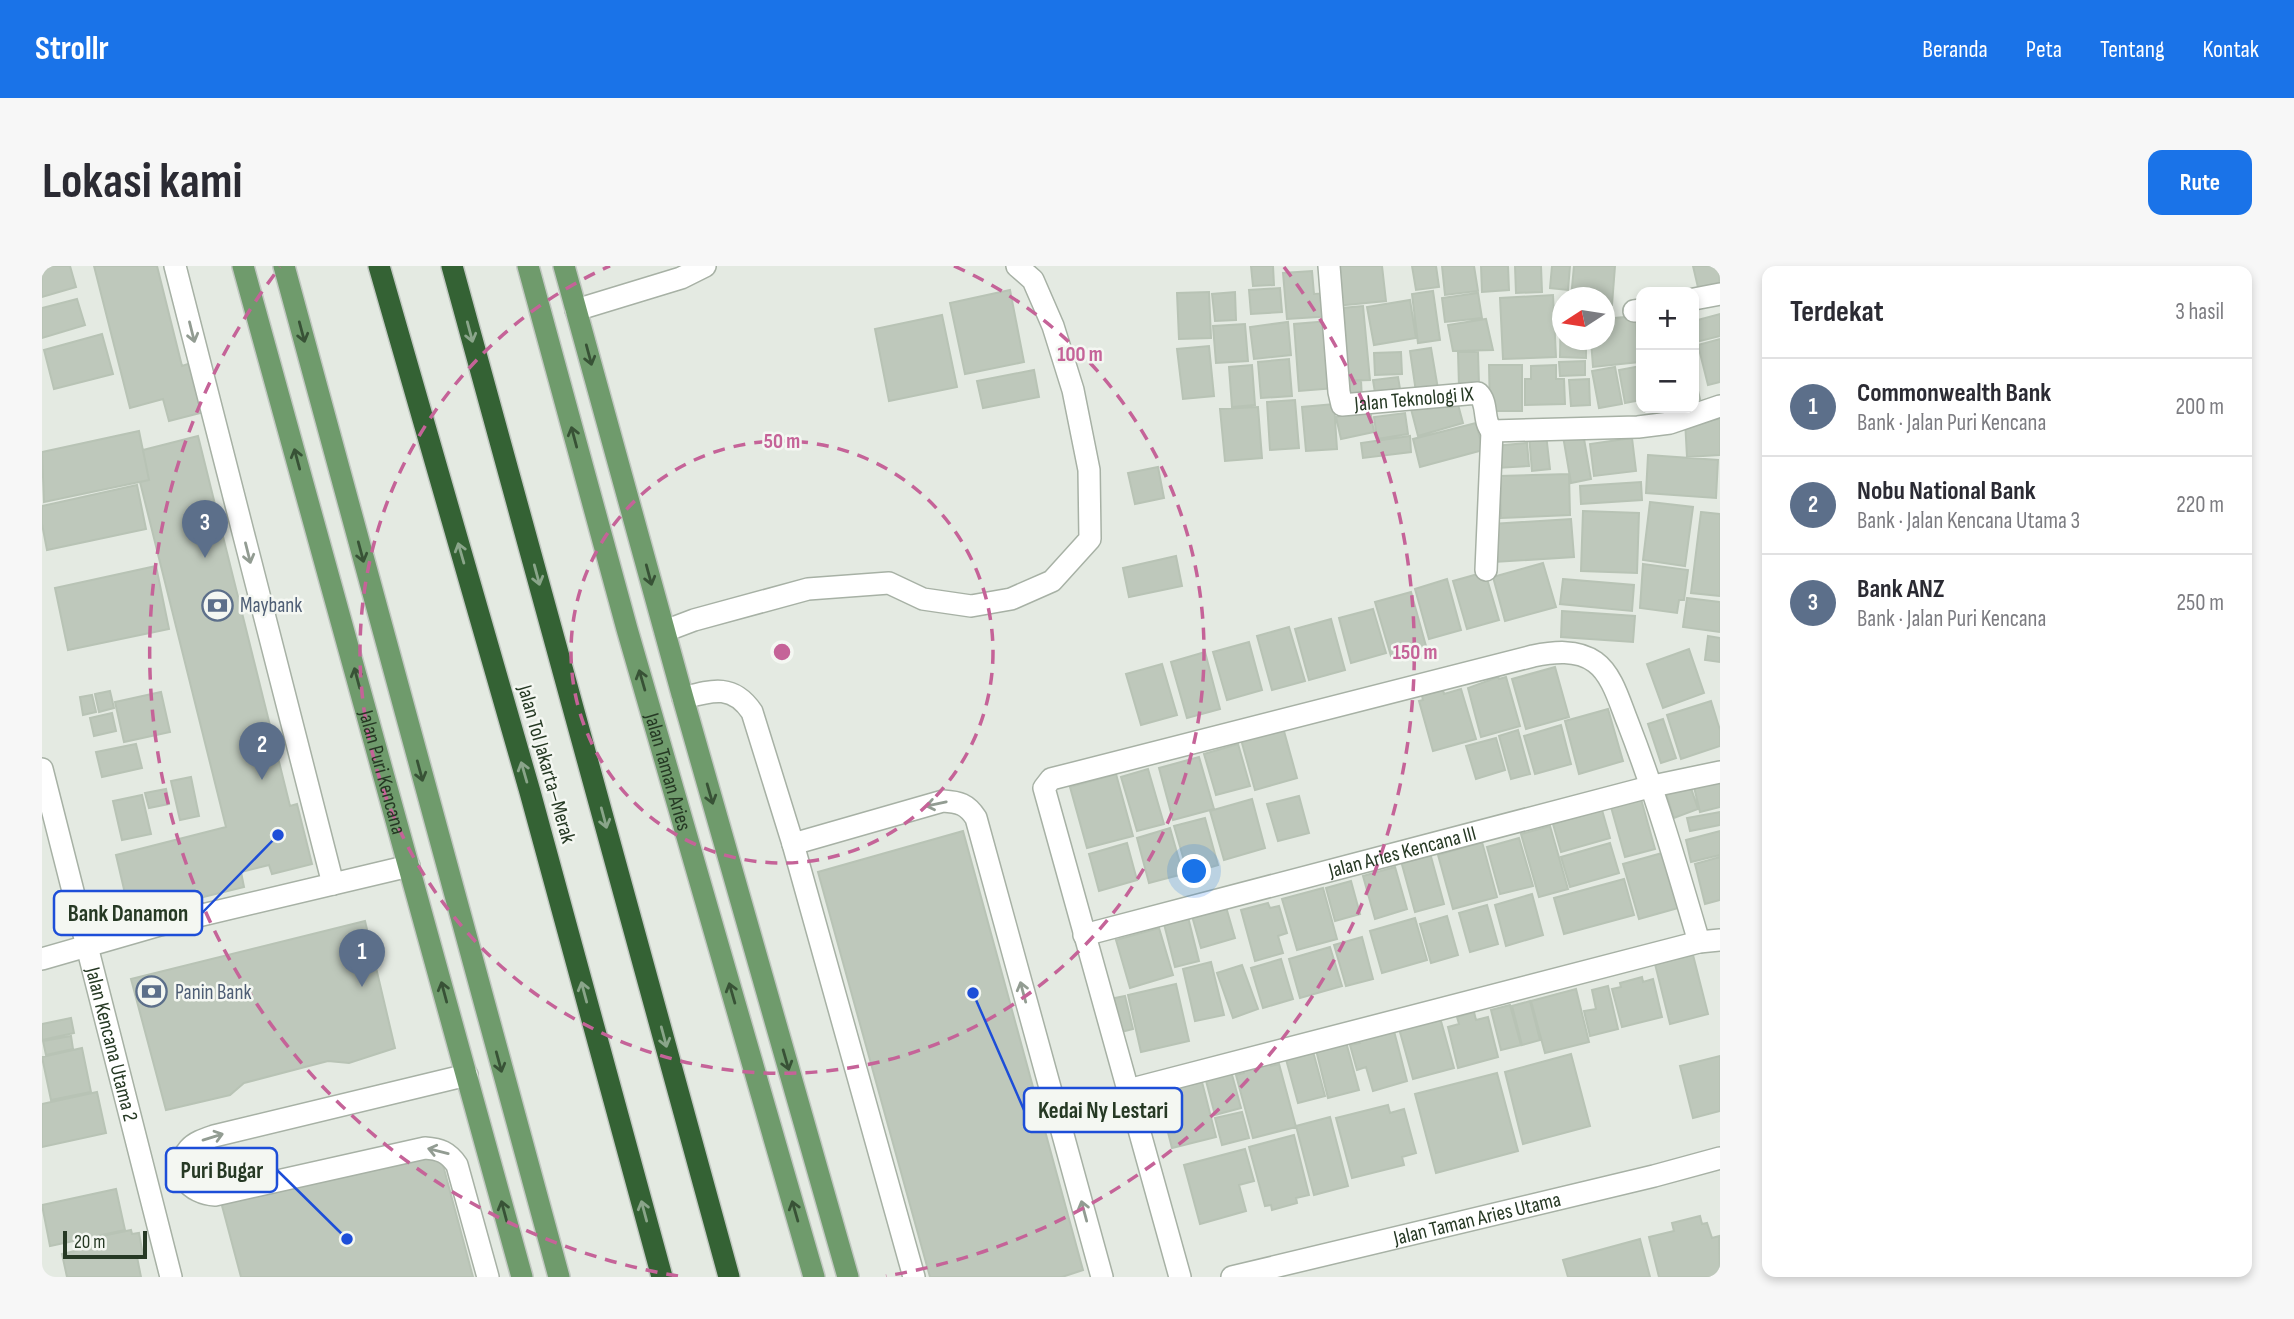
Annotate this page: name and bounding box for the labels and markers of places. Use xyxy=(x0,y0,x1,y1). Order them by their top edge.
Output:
pin: 3 xyxy=(182,500,228,558)
bank icon: Maybank xyxy=(200,588,234,622)
place label: Maybank xyxy=(240,593,302,618)
centre of rings xyxy=(770,640,794,664)
pin: 2 xyxy=(239,722,285,780)
callout: Bank Danamon xyxy=(54,891,202,935)
pin: 1 xyxy=(339,929,385,987)
bank icon: Panin Bank xyxy=(135,975,169,1009)
place label: Panin Bank xyxy=(175,980,251,1005)
callout: Kedai Ny Lestari xyxy=(1024,1088,1182,1132)
callout: Puri Bugar xyxy=(166,1148,277,1192)

